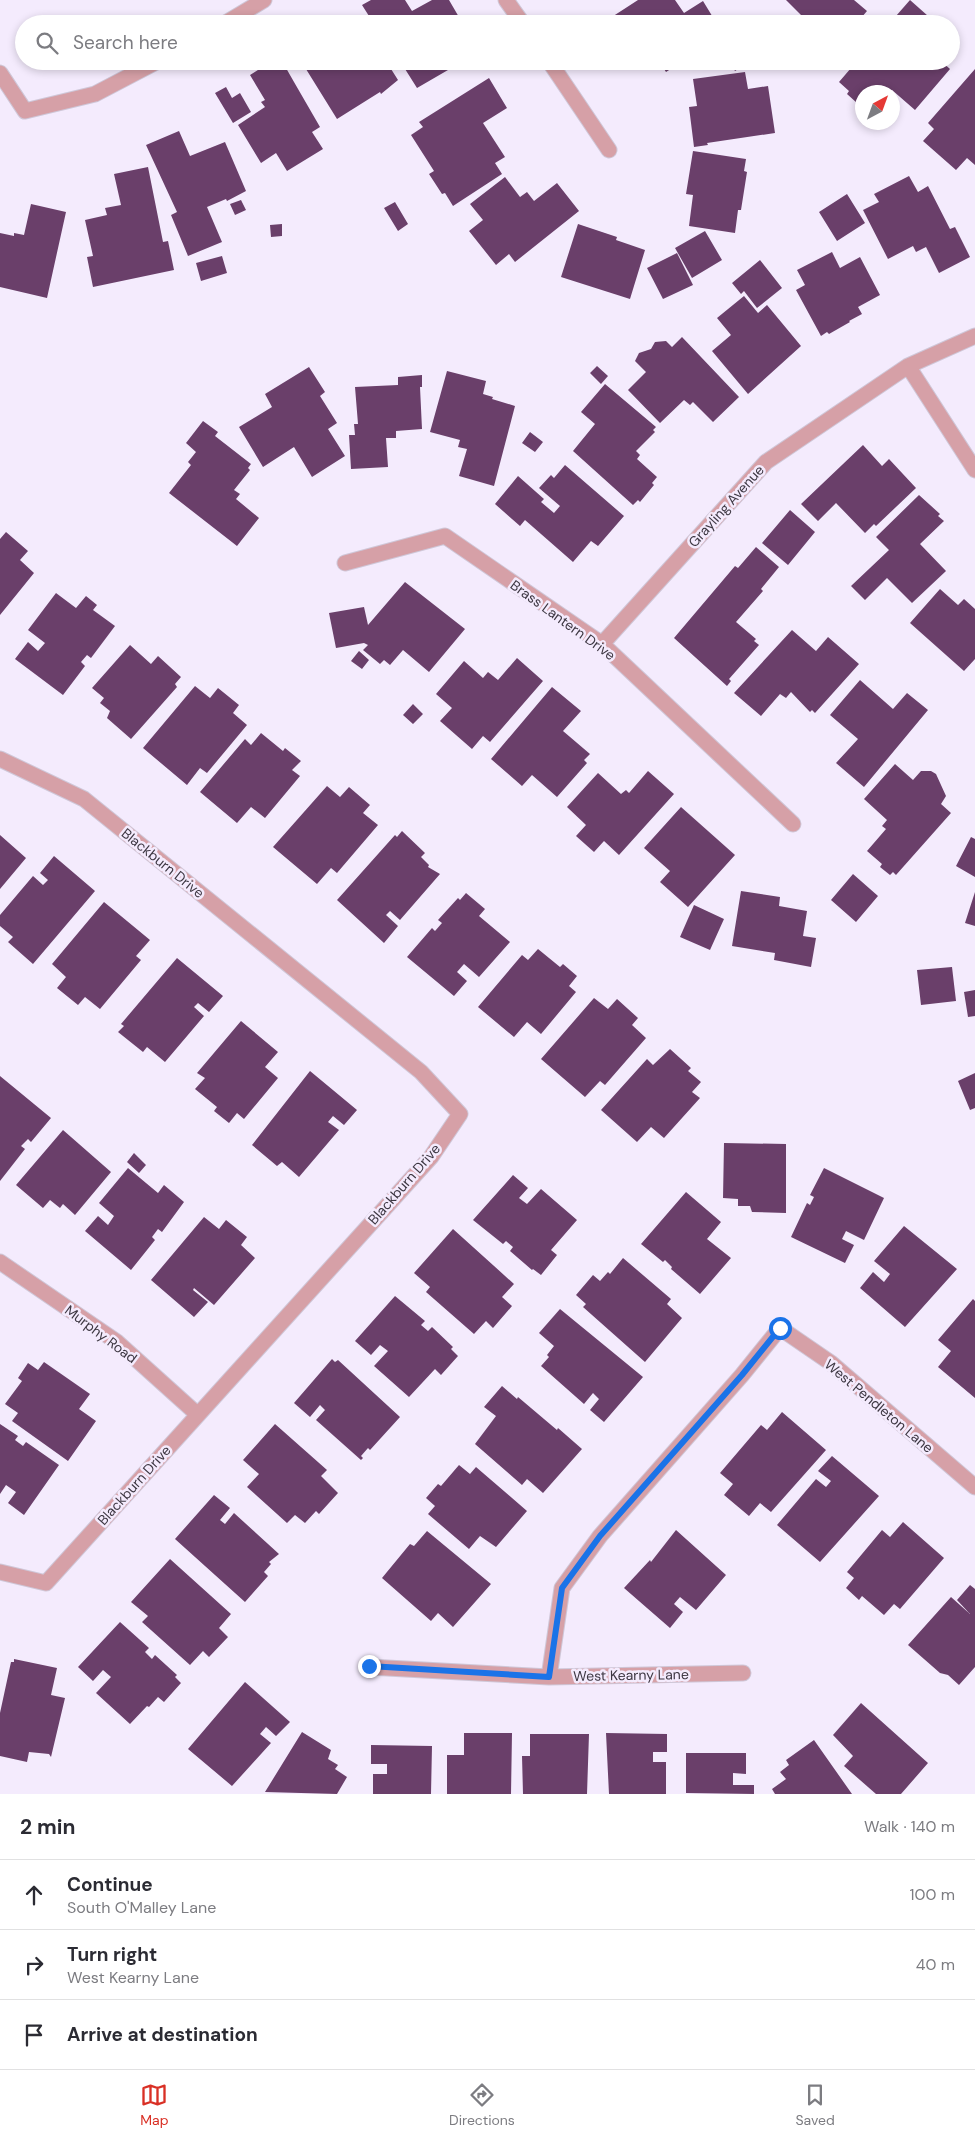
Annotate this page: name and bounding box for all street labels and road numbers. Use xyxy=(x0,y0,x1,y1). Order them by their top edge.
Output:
street label: Grayling Avenue xyxy=(684,461,768,551)
street label: Brass Lantern Drive xyxy=(507,576,619,664)
street label: Blackburn Drive xyxy=(118,824,208,902)
street label: Blackburn Drive xyxy=(364,1140,444,1228)
street label: Murphy Road xyxy=(61,1301,141,1367)
street label: West Pendleton Lane xyxy=(821,1355,937,1457)
street label: Blackburn Drive xyxy=(93,1441,175,1529)
street label: West Kearny Lane xyxy=(573,1665,689,1685)

